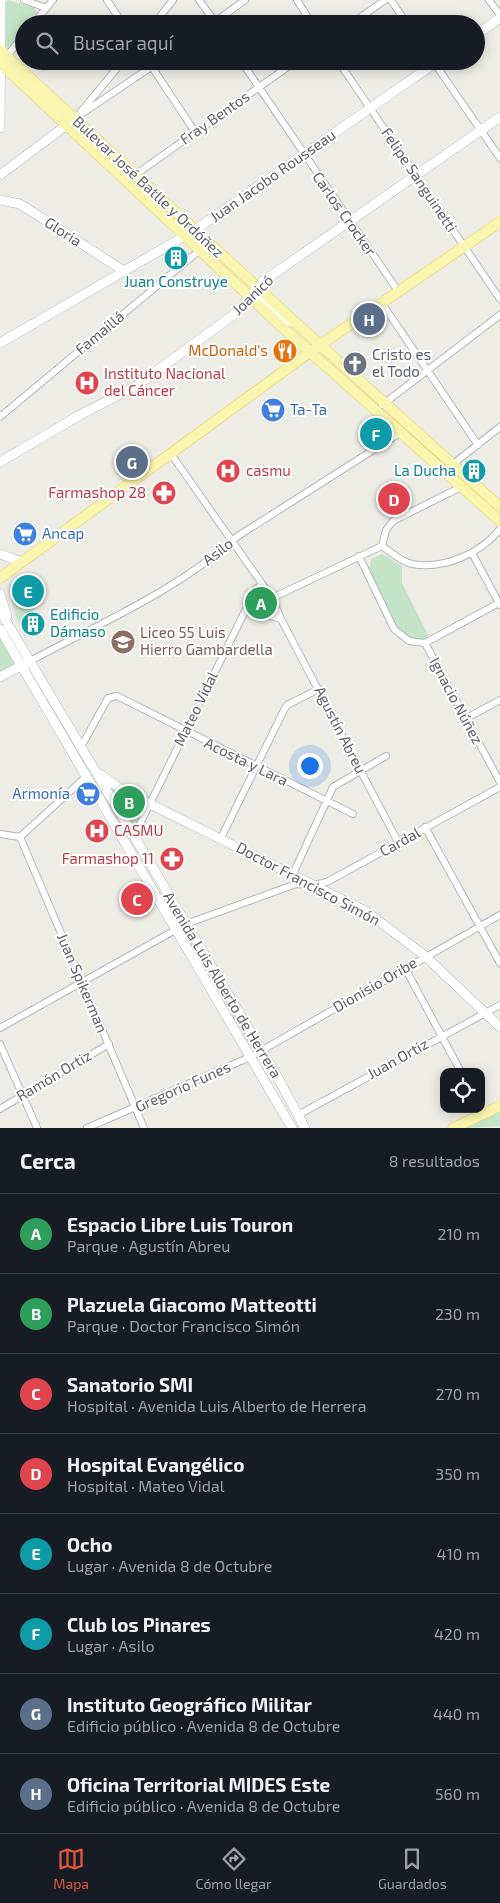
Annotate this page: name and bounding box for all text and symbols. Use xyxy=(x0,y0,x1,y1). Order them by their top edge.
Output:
search box xyxy=(15,15,485,70)
icon: search xyxy=(33,29,61,57)
text: Buscar aquí xyxy=(73,31,173,54)
street label: Fray Bentos xyxy=(176,87,253,148)
street label: Bulevar José Batlle y Ordóñez xyxy=(70,112,228,261)
street label: Felipe Sanguinetti xyxy=(378,124,461,235)
street label: Juan Jacobo Rousseau xyxy=(206,125,339,225)
street label: Carlos Crocker xyxy=(309,168,380,259)
street label: Gloria xyxy=(42,213,85,250)
building icon: Juan Construye xyxy=(163,245,189,271)
street label: Joanicó xyxy=(228,270,277,318)
place label: Juan Construye xyxy=(124,272,228,290)
pin: H xyxy=(353,300,385,338)
street label: Famaillá xyxy=(71,307,127,358)
restaurant icon: McDonald's xyxy=(272,338,298,364)
place label: McDonald's xyxy=(188,341,268,359)
place label: Cristo es el Todo xyxy=(372,345,431,380)
church icon: Cristo es el Todo xyxy=(342,351,368,377)
place label: Instituto Nacional del Cáncer xyxy=(104,364,226,399)
hospital icon: Instituto Nacional del Cáncer xyxy=(74,370,100,396)
supermarket icon: Ta-Ta xyxy=(260,397,286,423)
place label: Ta-Ta xyxy=(290,400,327,418)
pin: F xyxy=(360,415,392,453)
pin: G xyxy=(116,443,148,481)
hospital icon: casmu xyxy=(215,458,241,484)
building icon: La Ducha xyxy=(461,458,487,484)
place label: casmu xyxy=(246,461,291,479)
place label: La Ducha xyxy=(394,461,456,479)
pharmacy icon: Farmashop 28 xyxy=(151,480,177,506)
pin: D xyxy=(378,480,410,518)
place label: Farmashop 28 xyxy=(48,483,146,501)
supermarket icon: Ancap xyxy=(12,521,38,547)
place label: Ancap xyxy=(42,524,84,542)
street label: Asilo xyxy=(199,534,236,569)
pin: E xyxy=(12,572,44,610)
pin: A xyxy=(245,584,277,622)
place label: Edificio Dámaso xyxy=(50,605,106,640)
building icon: Edificio Dámaso xyxy=(20,611,46,637)
place label: Liceo 55 Luis Hierro Gambardella xyxy=(140,623,273,658)
school or university icon: Liceo 55 Luis Hierro Gambardella xyxy=(110,629,136,655)
street label: Ignacio Núñez xyxy=(426,654,487,747)
street label: Mateo Vidal xyxy=(169,668,221,749)
street label: Agustín Abreu xyxy=(311,683,371,776)
street label: Acosta y Lara xyxy=(202,733,291,789)
your location xyxy=(297,753,323,779)
supermarket icon: Armonía xyxy=(75,781,101,807)
pin: B xyxy=(113,783,145,821)
place label: Armonía xyxy=(12,784,70,802)
hospital icon: CASMU xyxy=(84,818,110,844)
place label: CASMU xyxy=(114,821,163,839)
street label: Cardal xyxy=(376,822,424,860)
street label: Doctor Francisco Simón xyxy=(234,838,383,929)
pharmacy icon: Farmashop 11 xyxy=(159,846,185,872)
place label: Farmashop 11 xyxy=(62,849,154,867)
pin: C xyxy=(121,880,153,918)
street label: Avenida Luis Alberto de Herrera xyxy=(160,888,286,1081)
street label: Juan Spikerman xyxy=(54,930,112,1035)
street label: Dionisio Oribe xyxy=(329,953,420,1015)
street label: Juan Ortiz xyxy=(364,1034,431,1082)
street label: Ramón Ortiz xyxy=(13,1046,94,1105)
street label: Gregorio Funes xyxy=(132,1057,233,1115)
map controls xyxy=(440,1068,485,1113)
button: locate xyxy=(440,1068,485,1113)
text: Cerca xyxy=(20,1148,76,1173)
text: 8 resultados xyxy=(389,1151,480,1170)
text: Espacio Libre Luis Touron xyxy=(67,1213,293,1236)
text: A xyxy=(31,1224,41,1243)
text: 210 m xyxy=(437,1224,480,1243)
text: Parque · Agustín Abreu xyxy=(67,1236,230,1255)
text: Plazuela Giacomo Matteotti xyxy=(67,1293,317,1316)
text: B xyxy=(31,1304,41,1323)
text: 230 m xyxy=(435,1304,480,1323)
text: Parque · Doctor Francisco Simón xyxy=(67,1316,300,1335)
text: Sanatorio SMI xyxy=(67,1373,193,1396)
text: C xyxy=(31,1384,41,1403)
text: 270 m xyxy=(436,1384,480,1403)
text: Hospital · Avenida Luis Alberto de Herrera xyxy=(67,1396,367,1415)
text: Hospital Evangélico xyxy=(67,1453,244,1476)
text: D xyxy=(31,1464,41,1483)
text: 350 m xyxy=(435,1464,480,1483)
text: Hospital · Mateo Vidal xyxy=(67,1476,225,1495)
text: Ocho xyxy=(67,1533,112,1556)
text: E xyxy=(31,1544,41,1563)
text: 410 m xyxy=(437,1544,480,1563)
text: Lugar · Avenida 8 de Octubre xyxy=(67,1556,272,1575)
text: Club los Pinares xyxy=(67,1613,211,1636)
text: F xyxy=(32,1624,40,1643)
text: 420 m xyxy=(434,1624,480,1643)
text: Lugar · Asilo xyxy=(67,1636,154,1655)
text: Instituto Geográfico Militar xyxy=(67,1693,312,1716)
text: G xyxy=(31,1704,41,1723)
text: 440 m xyxy=(433,1704,480,1723)
text: Edificio público · Avenida 8 de Octubre xyxy=(67,1716,340,1735)
text: Oficina Territorial MIDES Este xyxy=(67,1773,330,1796)
text: H xyxy=(30,1784,42,1803)
text: 560 m xyxy=(435,1784,480,1803)
text: Edificio público · Avenida 8 de Octubre xyxy=(67,1796,340,1815)
tab: Mapa xyxy=(53,1845,89,1892)
tab: Cómo llegar xyxy=(195,1845,272,1892)
tab: Guardados xyxy=(378,1845,447,1892)

